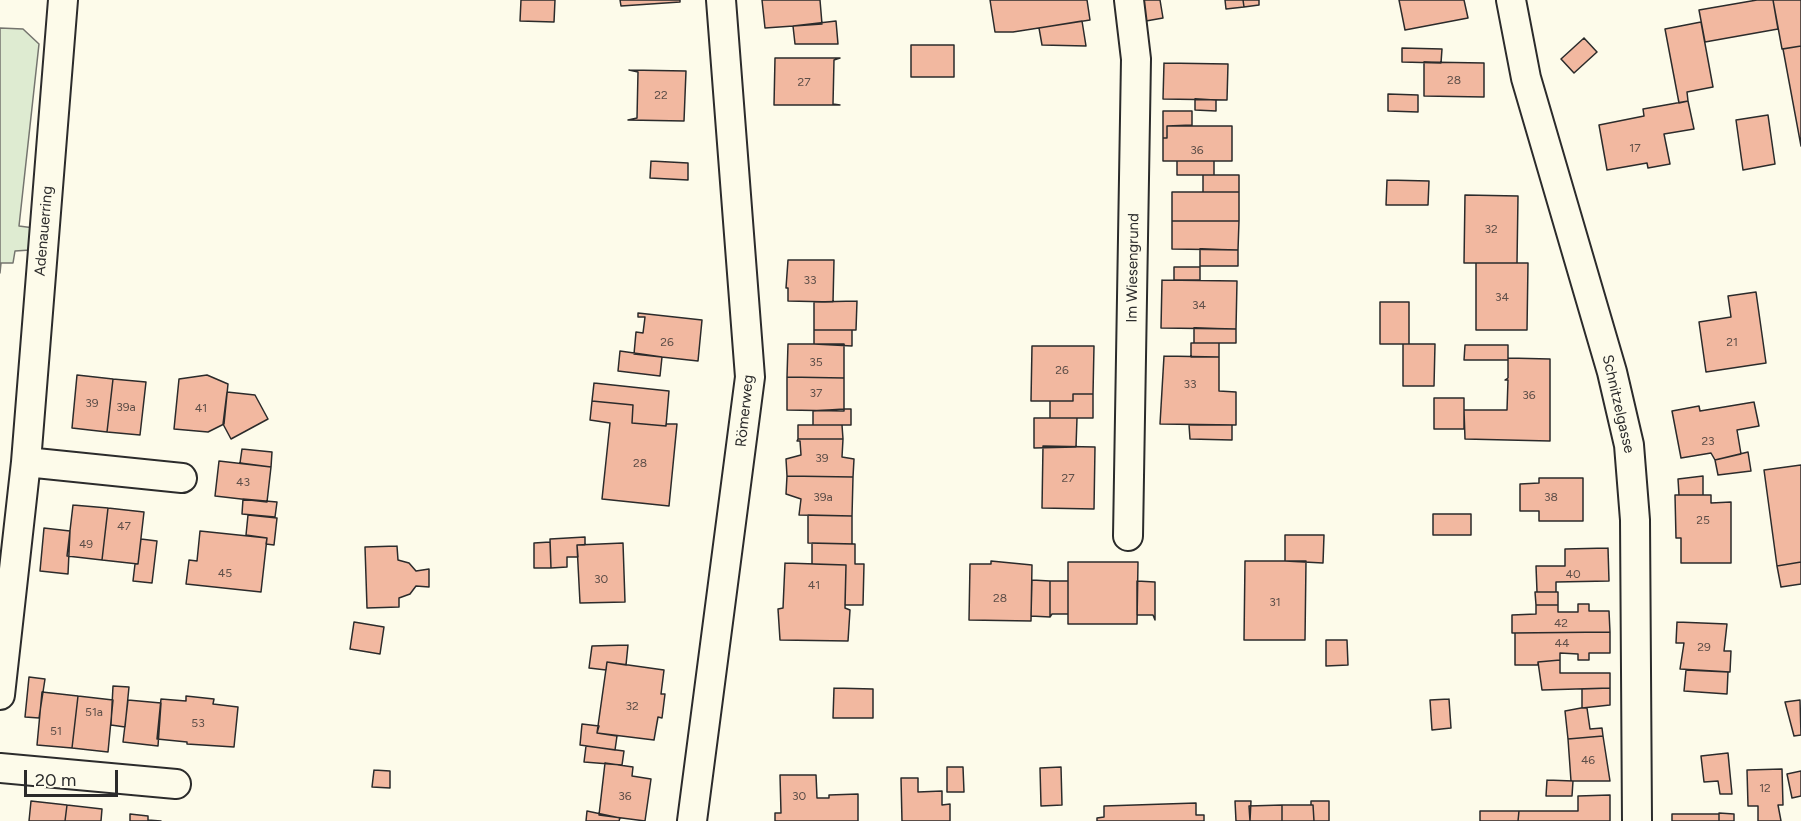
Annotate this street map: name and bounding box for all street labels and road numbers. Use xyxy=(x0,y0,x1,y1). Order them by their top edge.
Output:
street label: Adenauerring xyxy=(31,185,57,277)
street label: Im Wiesengrund xyxy=(1123,213,1143,323)
street label: Schnitzelgasse xyxy=(1598,353,1638,455)
street label: Römerweg xyxy=(732,374,758,448)

